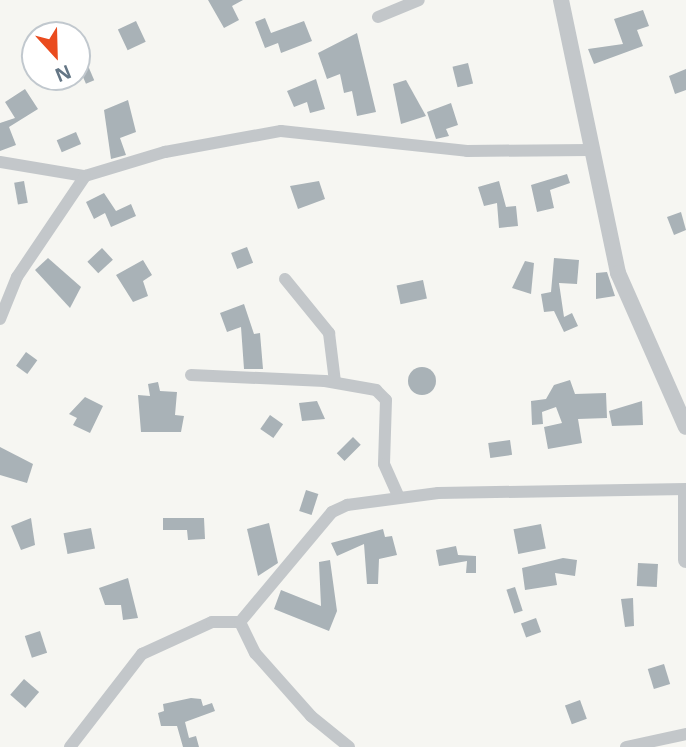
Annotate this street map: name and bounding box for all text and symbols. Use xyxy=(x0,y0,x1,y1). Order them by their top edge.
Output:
north arrow xyxy=(21,21,91,91)
text: N xyxy=(51,59,75,89)

